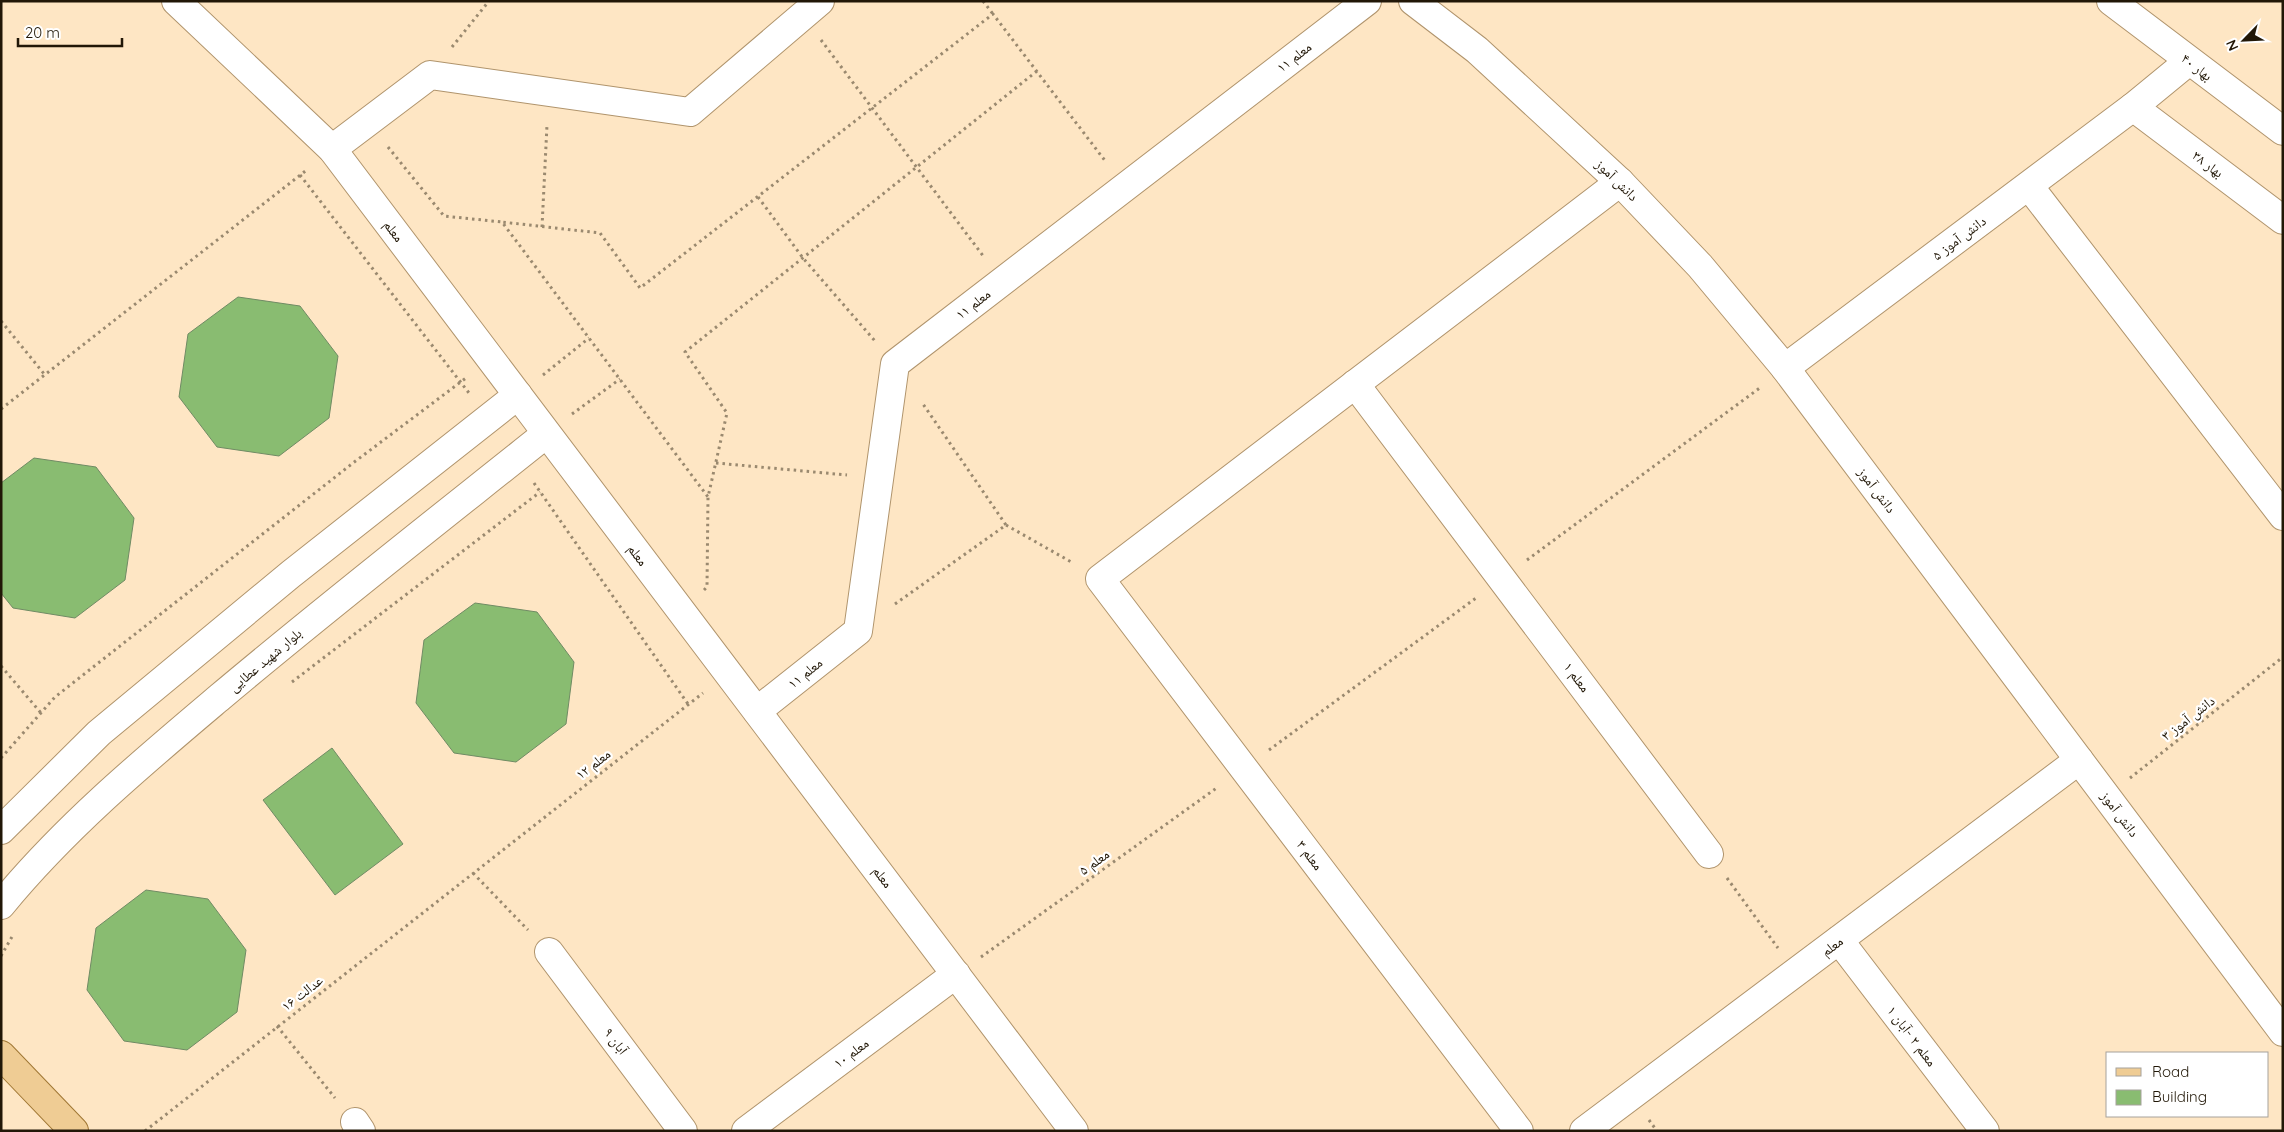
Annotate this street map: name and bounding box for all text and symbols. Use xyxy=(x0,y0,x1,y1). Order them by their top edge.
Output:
scale bar xyxy=(18,15,121,47)
north arrow xyxy=(2219,15,2269,65)
text: 20 m xyxy=(25,23,60,42)
text: N xyxy=(2222,37,2242,54)
street label: معلم ۱۱ xyxy=(1273,38,1316,77)
street label: بهار ۴۰ xyxy=(2178,49,2216,85)
street label: بهار ۳۸ xyxy=(2189,146,2227,182)
street label: دانش آموز xyxy=(1591,155,1642,205)
street label: دانش آموز ۵ xyxy=(1928,212,1990,264)
street label: معلم xyxy=(379,216,408,246)
street label: معلم ۱۱ xyxy=(952,285,995,324)
street label: دانش آموز xyxy=(1853,463,1900,517)
street label: معلم xyxy=(623,540,652,570)
street label: بلوار شهید عطایی xyxy=(225,624,305,696)
street label: معلم ۱۱ xyxy=(784,654,827,693)
street label: معلم ۱ xyxy=(1559,658,1594,696)
street label: دانش آموز ۳ xyxy=(2158,691,2218,744)
street label: معلم ۱۲ xyxy=(572,745,615,784)
street label: دانش آموز xyxy=(2096,787,2143,841)
street label: معلم ۳ xyxy=(1292,836,1327,874)
street label: معلم ۵ xyxy=(1075,845,1113,880)
street label: معلم xyxy=(868,862,897,892)
street label: معلم xyxy=(1817,932,1847,961)
street label: عدالت ۱۶ xyxy=(278,971,326,1015)
street label: معلم ۲ -آبان ۱ xyxy=(1883,1002,1941,1071)
street label: آبان ۹ xyxy=(600,1024,632,1058)
street label: معلم ۱۰ xyxy=(830,1034,873,1073)
legend xyxy=(2106,1052,2269,1117)
text: Road xyxy=(2152,1062,2189,1081)
text: Building xyxy=(2152,1087,2207,1106)

